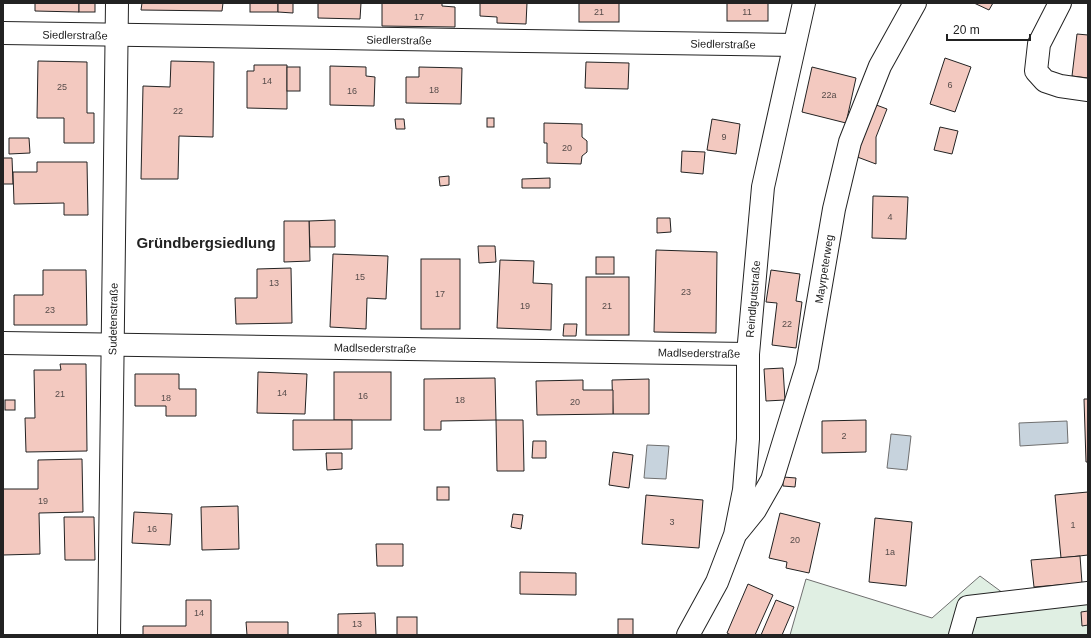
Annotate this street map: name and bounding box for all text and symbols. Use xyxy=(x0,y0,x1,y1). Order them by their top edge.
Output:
house number: 21 xyxy=(594,7,604,17)
house number: 11 xyxy=(742,7,752,17)
house number: 17 xyxy=(414,12,424,22)
scale bar xyxy=(947,16,1030,42)
text: 20 m xyxy=(953,23,980,37)
street label: Siedlerstraße xyxy=(42,28,108,42)
street label: Siedlerstraße xyxy=(366,33,432,47)
street label: Siedlerstraße xyxy=(690,37,756,51)
house number: 14 xyxy=(262,76,272,86)
house number: 6 xyxy=(947,80,953,90)
house number: 25 xyxy=(57,82,67,92)
house number: 18 xyxy=(429,85,439,95)
house number: 16 xyxy=(347,86,357,96)
house number: 22a xyxy=(821,90,837,100)
house number: 22 xyxy=(173,106,183,116)
house number: 9 xyxy=(721,132,727,142)
house number: 20 xyxy=(562,143,572,153)
house number: 4 xyxy=(887,212,893,222)
district label: Gründbergsiedlung xyxy=(136,234,276,251)
street label: Mayrpeterweg xyxy=(813,234,835,304)
street label: Reindlgutstraße xyxy=(744,260,762,338)
house number: 15 xyxy=(355,272,365,282)
house number: 13 xyxy=(269,278,279,288)
street label: Sudetenstraße xyxy=(106,283,120,355)
house number: 23 xyxy=(681,287,691,297)
house number: 17 xyxy=(435,289,445,299)
house number: 19 xyxy=(520,301,530,311)
house number: 21 xyxy=(602,301,612,311)
house number: 23 xyxy=(45,305,55,315)
house number: 22 xyxy=(782,319,792,329)
street label: Madlsederstraße xyxy=(334,341,416,355)
street label: Madlsederstraße xyxy=(658,346,740,360)
house number: 14 xyxy=(277,388,287,398)
house number: 21 xyxy=(55,389,65,399)
house number: 16 xyxy=(358,391,368,401)
house number: 18 xyxy=(161,393,171,403)
house number: 18 xyxy=(455,395,465,405)
house number: 20 xyxy=(570,397,580,407)
house number: 2 xyxy=(841,431,847,441)
house number: 19 xyxy=(38,496,48,506)
house number: 3 xyxy=(669,517,675,527)
house number: 1 xyxy=(1070,520,1076,530)
house number: 16 xyxy=(147,524,157,534)
house number: 20 xyxy=(790,535,800,545)
house number: 1a xyxy=(885,547,895,557)
house number: 14 xyxy=(194,608,204,618)
house number: 13 xyxy=(352,619,362,629)

